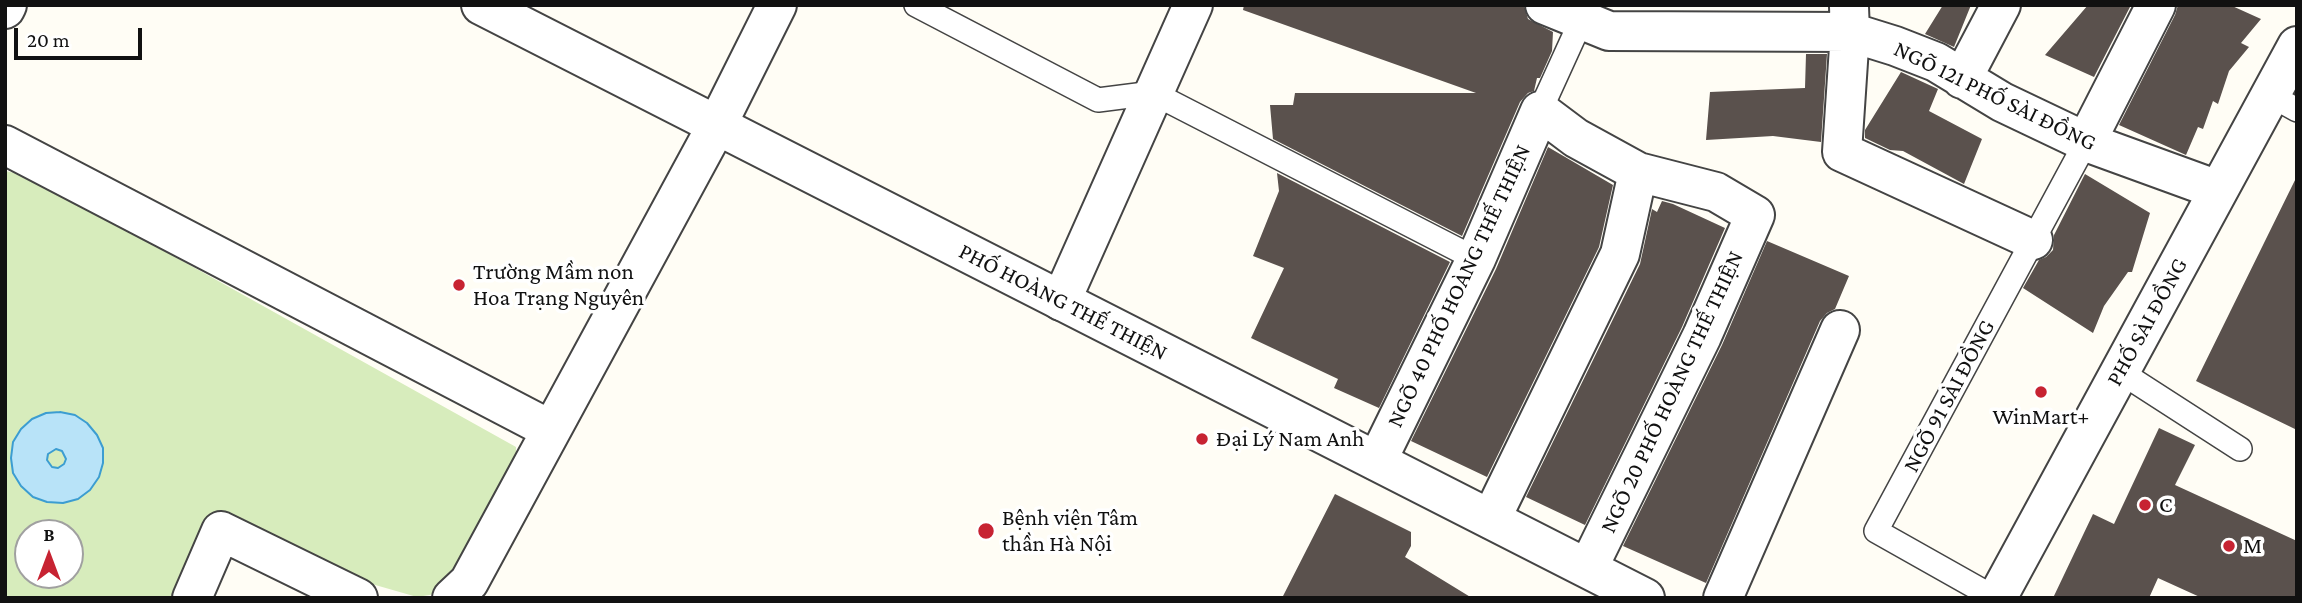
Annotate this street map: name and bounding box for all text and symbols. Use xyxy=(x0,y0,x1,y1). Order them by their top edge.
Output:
scale bar xyxy=(18,14,145,58)
text: 20 m xyxy=(27,28,70,52)
street label: NGÕ 121 PHỐ SÀI ĐỒNG xyxy=(1889,35,2101,157)
street label: NGÕ 40 PHỐ HOÀNG THẾ THIỆN xyxy=(1381,140,1537,432)
street label: PHỐ HOÀNG THẾ THIỆN xyxy=(954,237,1172,367)
street label: NGÕ 20 PHỐ HOÀNG THẾ THIỆN xyxy=(1594,247,1750,537)
street label: PHỐ SÀI ĐỒNG xyxy=(2101,253,2193,391)
place label: Trường Mầm non Hoa Trạng Nguyên xyxy=(473,258,644,312)
marker: Trường Mầm non Hoa Trạng Nguyên xyxy=(451,277,467,293)
street label: NGÕ 91 SÀI ĐỒNG xyxy=(1897,315,2001,477)
marker: WinMart+ xyxy=(2033,384,2049,400)
place label: WinMart+ xyxy=(1993,403,2089,431)
place label: Đại Lý Nam Anh xyxy=(1216,425,1364,453)
marker: Đại Lý Nam Anh xyxy=(1194,431,1210,447)
place label: C xyxy=(2159,491,2173,519)
marker: C xyxy=(2137,497,2153,513)
place label: Bệnh viện Tâm thần Hà Nội xyxy=(1002,504,1138,558)
north arrow xyxy=(14,519,84,589)
marker: Bệnh viện Tâm thần Hà Nội xyxy=(976,521,996,541)
text: B xyxy=(43,524,55,545)
place label: M xyxy=(2243,532,2262,560)
marker: M xyxy=(2221,538,2237,554)

